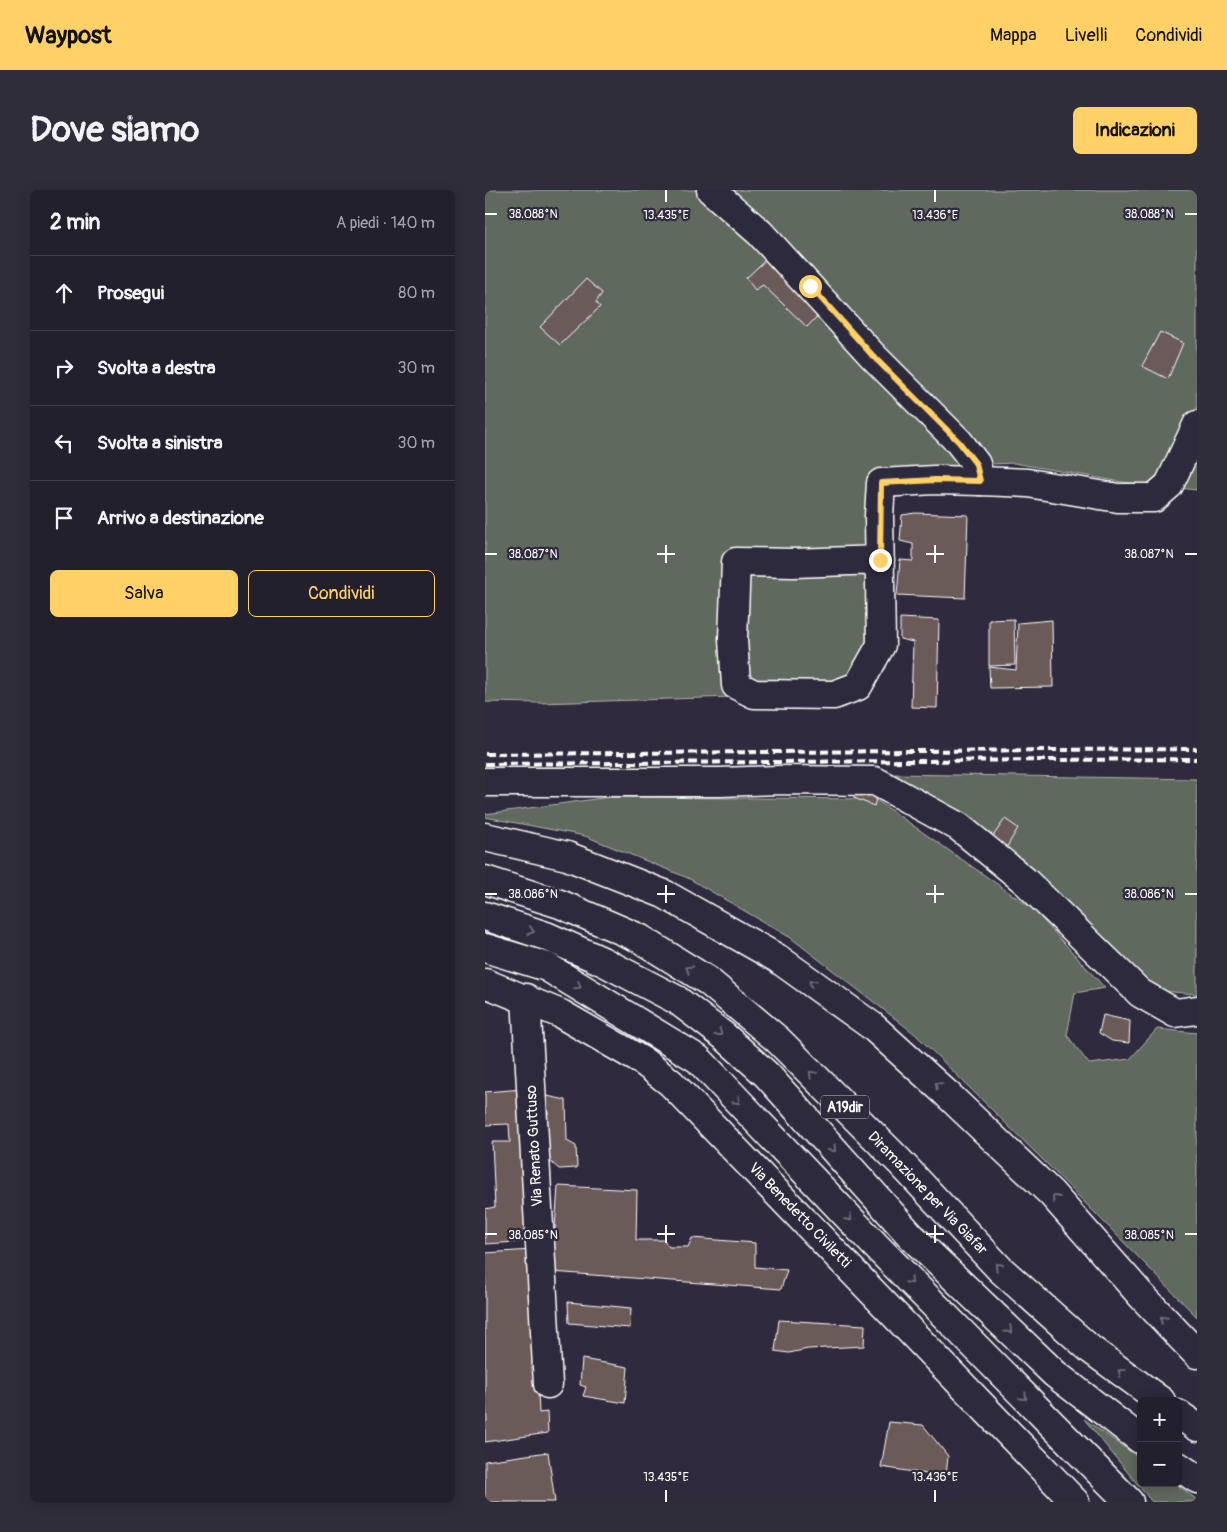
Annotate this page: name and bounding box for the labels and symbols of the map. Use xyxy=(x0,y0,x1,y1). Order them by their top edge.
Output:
text: 38.088°N xyxy=(508,207,558,222)
text: 38.088°N xyxy=(1124,207,1174,222)
text: 13.435°E xyxy=(643,208,689,223)
text: 13.436°E xyxy=(912,208,958,223)
route start xyxy=(799,275,822,298)
text: 38.087°N xyxy=(508,547,558,562)
text: 38.087°N xyxy=(1124,547,1174,562)
route end xyxy=(869,549,892,572)
text: 38.086°N xyxy=(508,887,558,902)
text: 38.086°N xyxy=(1124,887,1174,902)
one-way arrow xyxy=(527,925,535,935)
one-way arrow xyxy=(685,966,694,975)
one-way arrow xyxy=(572,980,581,990)
one-way arrow xyxy=(808,980,817,989)
one-way arrow xyxy=(714,1027,723,1036)
one-way arrow xyxy=(809,1071,818,1080)
one-way arrow xyxy=(934,1082,943,1091)
street label: Via Renato Guttuso xyxy=(522,1085,547,1207)
one-way arrow xyxy=(731,1095,740,1104)
road number: A19dir xyxy=(821,1096,869,1119)
street label: Diramazione per Via Giafar xyxy=(864,1128,992,1260)
one-way arrow xyxy=(827,1143,836,1152)
street label: Via Benedetto Civiletti xyxy=(744,1159,855,1272)
one-way arrow xyxy=(1052,1194,1061,1203)
one-way arrow xyxy=(843,1213,852,1222)
text: 38.085°N xyxy=(508,1228,558,1243)
text: 38.085°N xyxy=(1124,1228,1174,1243)
one-way arrow xyxy=(995,1263,1004,1272)
one-way arrow xyxy=(904,1275,913,1284)
one-way arrow xyxy=(1160,1315,1169,1324)
one-way arrow xyxy=(1003,1324,1012,1333)
one-way arrow xyxy=(1117,1369,1127,1378)
one-way arrow xyxy=(1018,1391,1027,1400)
text: 13.435°E xyxy=(643,1470,689,1485)
text: 13.436°E xyxy=(912,1470,958,1485)

